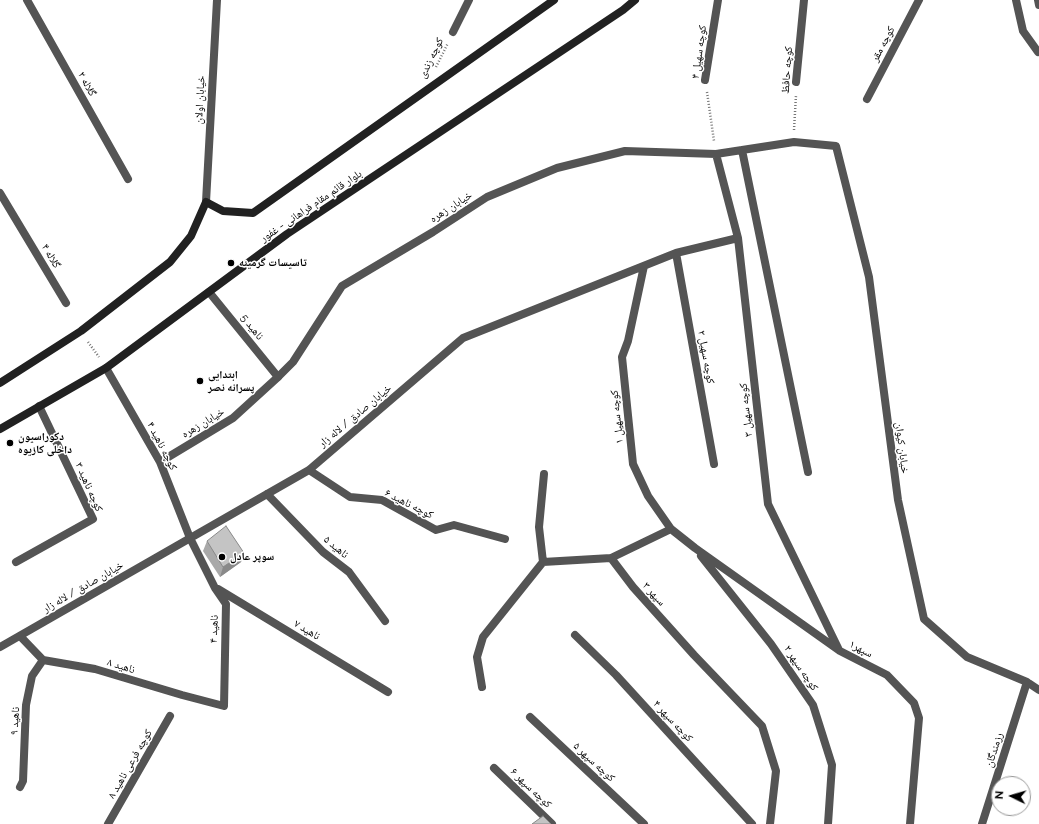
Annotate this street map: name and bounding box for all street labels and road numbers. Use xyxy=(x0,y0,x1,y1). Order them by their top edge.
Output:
street label: کوچه سهیل ۴ xyxy=(689,24,709,80)
street label: کوچه مقر xyxy=(868,24,898,64)
street label: کوچه زندی xyxy=(415,35,447,81)
street label: کوچه حافظ xyxy=(779,46,795,94)
street label: گلاله ۲ xyxy=(75,69,99,99)
street label: خیابان اولان xyxy=(192,75,208,125)
street label: بلوار قائم مقام فراهانی - غفور xyxy=(258,167,364,245)
street label: خیابان زهره xyxy=(427,189,475,225)
street label: گلاله ۴ xyxy=(39,241,63,271)
street label: ناهید 5 xyxy=(238,311,266,343)
street label: کوچه سهیل ۲ xyxy=(695,329,717,385)
street label: خیابان صادق / لاله زار xyxy=(316,382,394,450)
street label: کوچه سهیل ۳ xyxy=(737,382,755,438)
street label: کوچه سهیل ۱ xyxy=(608,389,626,445)
street label: خیابان زهره xyxy=(179,405,227,441)
street label: کوچه ناهید ۴ xyxy=(144,419,180,473)
street label: خیابان کیوان xyxy=(892,422,912,474)
street label: کوچه ناهید ۳ xyxy=(72,460,106,514)
street label: کوچه ناهید ۶ xyxy=(382,486,436,522)
street label: ناهید ۵ xyxy=(321,533,351,561)
street label: خیابان صادق / لاله زار xyxy=(40,559,126,615)
street label: سپهر ۳ xyxy=(640,579,668,609)
street label: ناهید ۴ xyxy=(207,615,221,643)
street label: ناهید ۷ xyxy=(291,617,323,643)
street label: سپهر۱ xyxy=(847,637,875,661)
street label: کوچه سپهر ۲ xyxy=(781,643,821,693)
street label: ناهید ۸ xyxy=(106,656,136,676)
street label: کوچه سپهر ۴ xyxy=(650,697,696,745)
street label: ناهید ۹ xyxy=(8,707,22,735)
street label: کوچه فرعی ناهید ۸ xyxy=(105,727,155,801)
street label: رزمندگان xyxy=(982,731,1006,769)
street label: کوچه سپهر ۵ xyxy=(570,739,618,785)
street label: کوچه سپهر ۶ xyxy=(508,765,554,811)

